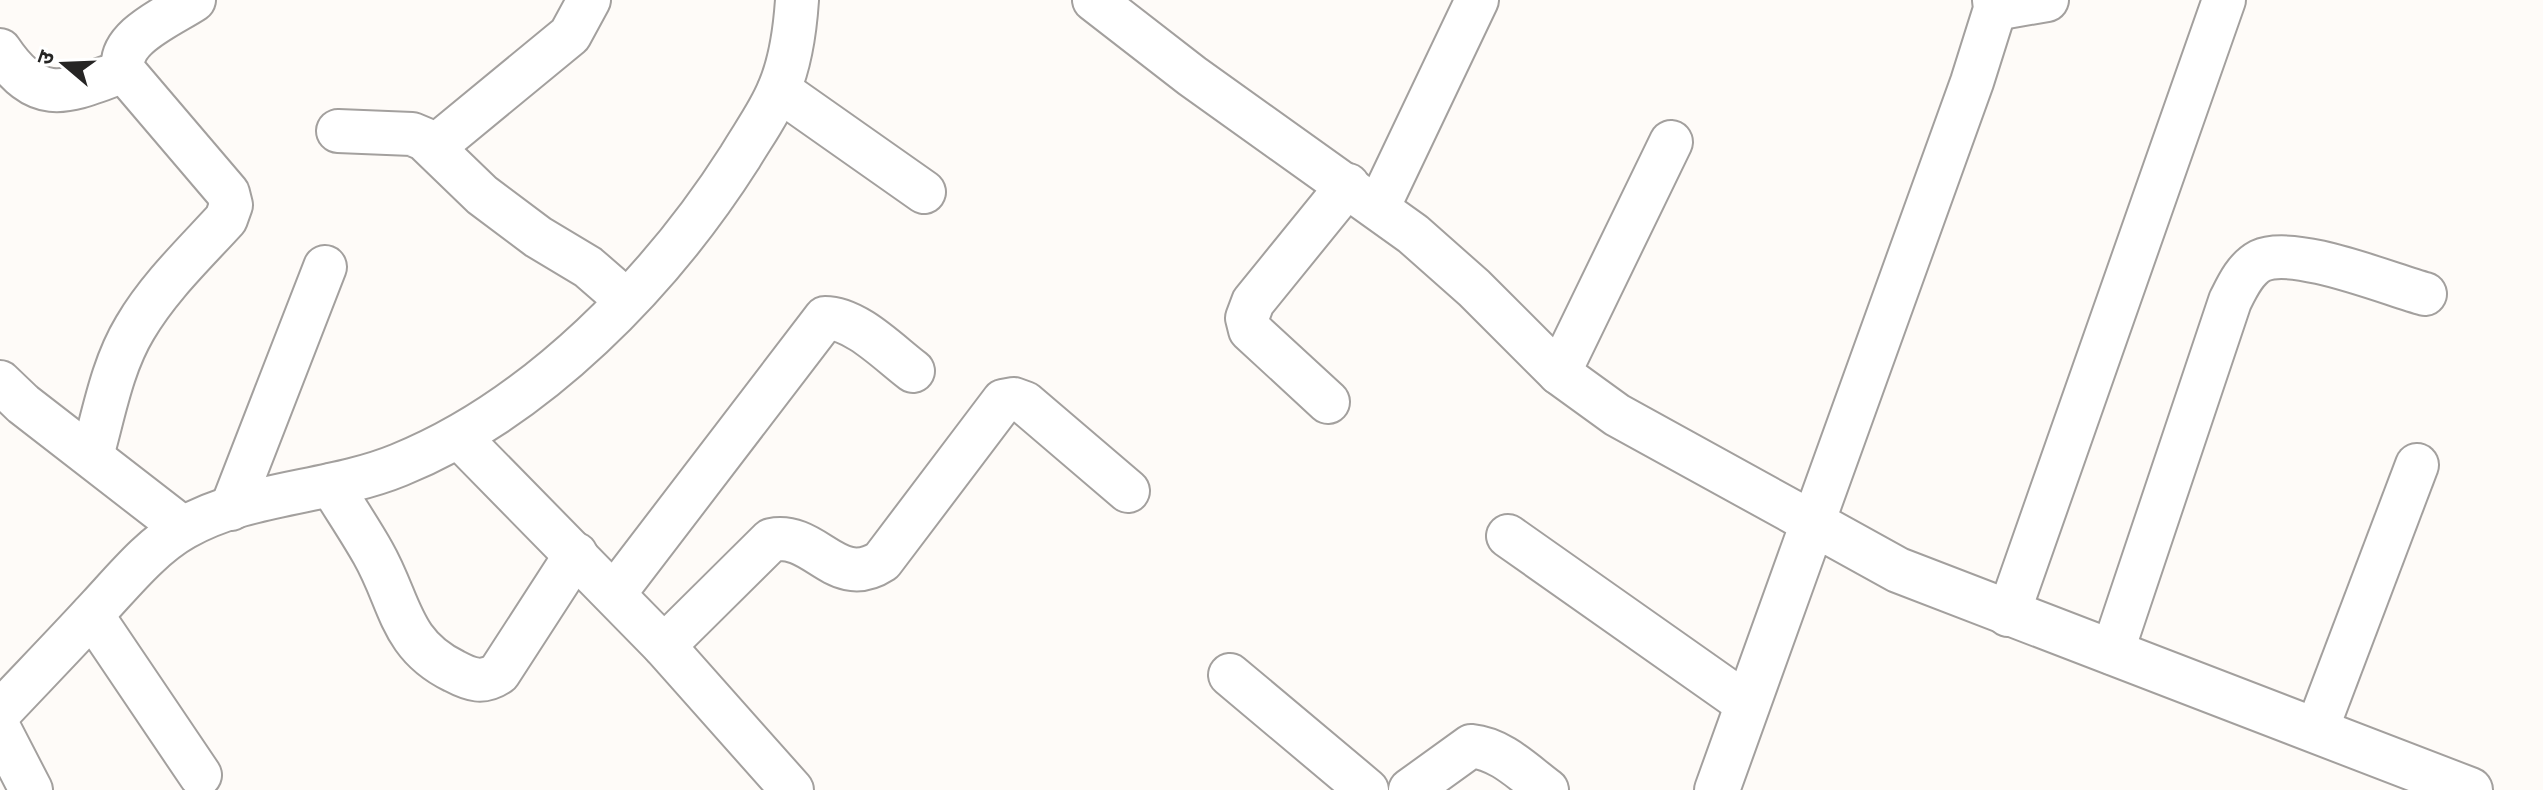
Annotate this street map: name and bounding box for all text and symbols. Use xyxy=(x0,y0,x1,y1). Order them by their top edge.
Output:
north arrow xyxy=(24,24,104,104)
text: उ xyxy=(31,46,61,68)

